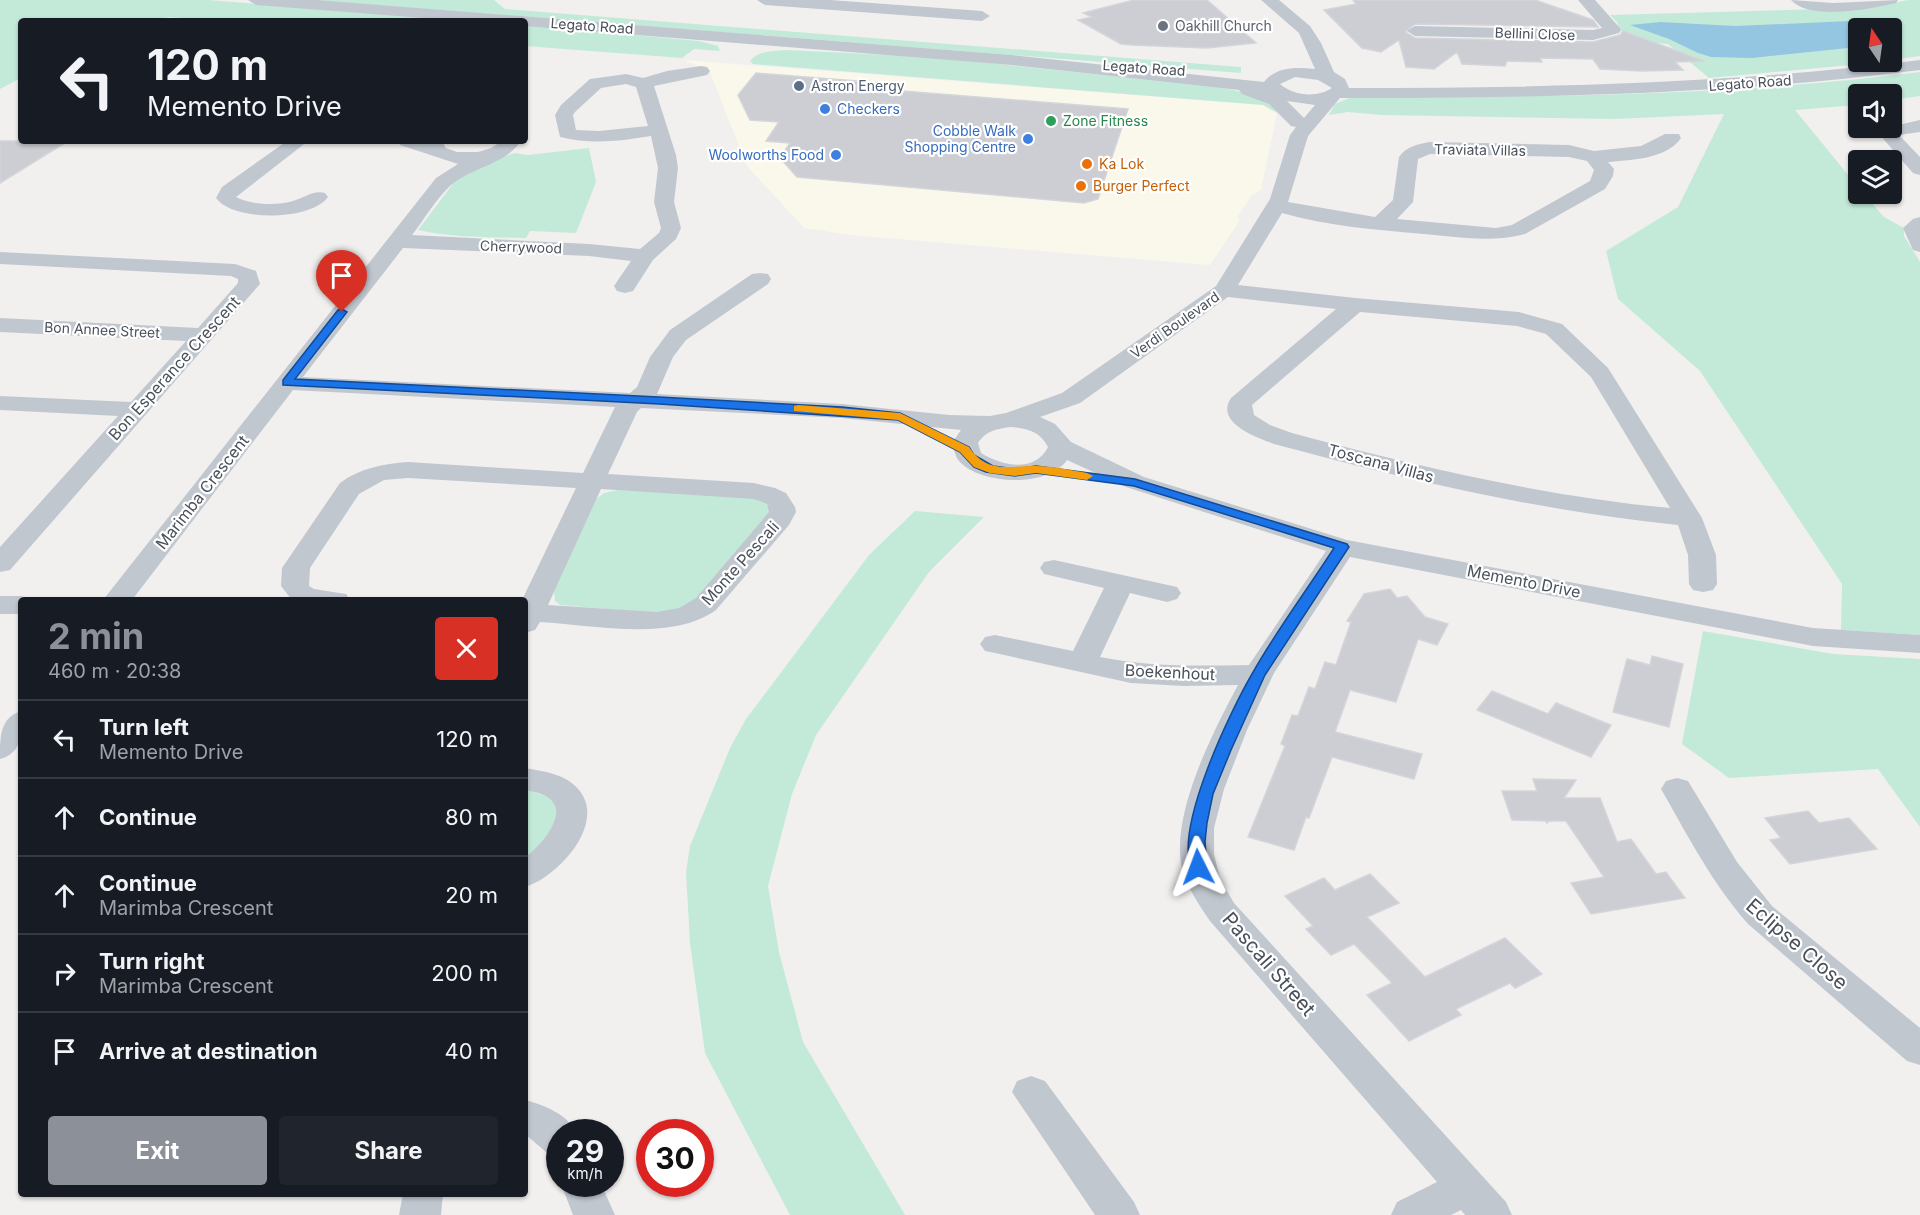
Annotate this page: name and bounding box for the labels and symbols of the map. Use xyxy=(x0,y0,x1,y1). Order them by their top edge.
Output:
street label: Legato Road xyxy=(550,14,634,37)
place label: Oakhill Church xyxy=(1175,17,1272,34)
north arrow xyxy=(1848,18,1902,72)
marker: Oakhill Church xyxy=(1156,19,1170,33)
street label: Bellini Close xyxy=(1494,24,1576,43)
street label: Legato Road xyxy=(1102,56,1186,79)
street label: Legato Road xyxy=(1708,71,1792,94)
place label: Astron Energy xyxy=(811,77,905,94)
marker: Astron Energy xyxy=(792,79,806,93)
place label: Checkers xyxy=(837,100,900,117)
marker: Checkers xyxy=(818,102,832,116)
place label: Zone Fitness xyxy=(1063,112,1148,129)
marker: Zone Fitness xyxy=(1044,114,1058,128)
place label: Cobble Walk Shopping Centre xyxy=(905,122,1016,155)
marker: Cobble Walk Shopping Centre xyxy=(1021,132,1035,146)
street label: Traviata Villas xyxy=(1434,140,1526,159)
place label: Woolworths Food xyxy=(708,146,824,163)
marker: Woolworths Food xyxy=(829,148,843,162)
place label: Ka Lok xyxy=(1099,155,1145,172)
marker: Ka Lok xyxy=(1080,157,1094,171)
place label: Burger Perfect xyxy=(1093,177,1190,194)
marker: Burger Perfect xyxy=(1074,179,1088,193)
street label: Cherrywood xyxy=(480,237,562,256)
pin xyxy=(316,250,367,312)
street label: Verdi Boulevard xyxy=(1127,288,1222,362)
street label: Bon Esperance Crescent xyxy=(104,292,244,444)
street label: Bon Annee Street xyxy=(44,318,161,341)
street label: Marimba Crescent xyxy=(151,431,253,553)
street label: Toscana Villas xyxy=(1326,439,1436,487)
street label: Monte Pescali xyxy=(697,517,783,609)
street label: Memento Drive xyxy=(1465,560,1583,602)
street label: Boekenhout xyxy=(1124,660,1216,684)
position arrow xyxy=(1166,835,1230,899)
street label: Eclipse Close xyxy=(1741,893,1853,995)
street label: Pascali Street xyxy=(1218,907,1321,1021)
speed limit sign: 30 xyxy=(636,1119,714,1197)

